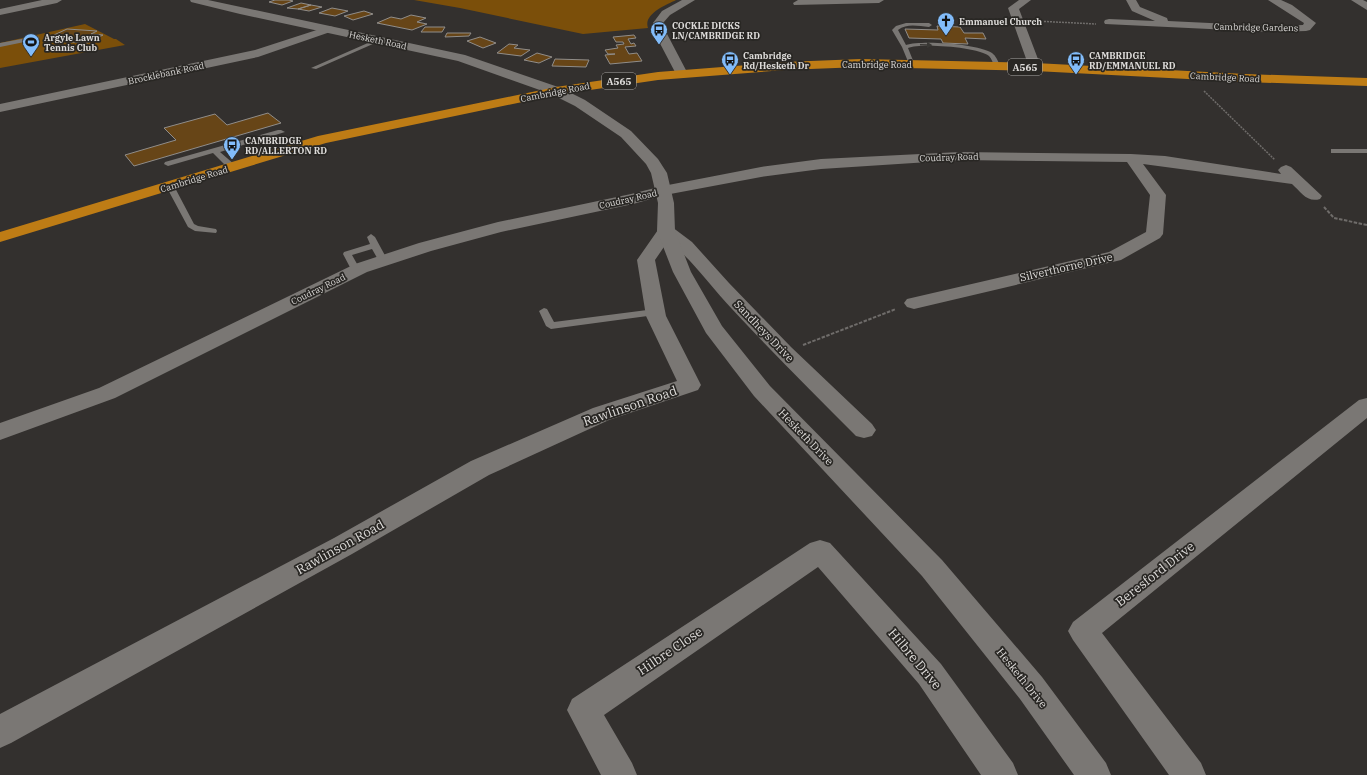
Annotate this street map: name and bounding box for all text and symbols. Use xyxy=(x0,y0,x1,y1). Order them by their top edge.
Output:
church icon: Emmanuel Church xyxy=(936,11,956,36)
place label: Emmanuel Church xyxy=(959,16,1042,27)
bus stop icon: COCKLE DICKS LN/CAMBRIDGE RD xyxy=(649,20,669,45)
place label: COCKLE DICKS LN/CAMBRIDGE RD xyxy=(672,20,760,41)
street label: Cambridge Gardens xyxy=(1214,21,1298,33)
street label: Hesketh Road xyxy=(348,29,408,52)
sports icon: Argyle Lawn Tennis Club xyxy=(21,32,41,57)
place label: Argyle Lawn Tennis Club xyxy=(44,32,100,53)
one-way arrow xyxy=(920,42,932,49)
bus stop icon: Cambridge Rd/Hesketh Dr xyxy=(720,50,740,75)
place label: Cambridge Rd/Hesketh Dr xyxy=(743,50,810,71)
bus stop icon: CAMBRIDGE RD/EMMANUEL RD xyxy=(1066,50,1086,75)
place label: CAMBRIDGE RD/EMMANUEL RD xyxy=(1089,50,1176,71)
street label: Brocklebank Road xyxy=(127,59,206,86)
street label: Cambridge Road xyxy=(842,59,913,70)
road number: A565 xyxy=(1008,59,1042,75)
street label: Cambridge Road xyxy=(1190,70,1261,84)
road number: A565 xyxy=(602,73,636,89)
street label: Cambridge Road xyxy=(520,80,591,104)
bus stop icon: CAMBRIDGE RD/ALLERTON RD xyxy=(222,135,242,160)
place label: CAMBRIDGE RD/ALLERTON RD xyxy=(245,135,327,156)
street label: Coudray Road xyxy=(919,150,979,164)
street label: Cambridge Road xyxy=(159,163,230,195)
street label: Coudray Road xyxy=(598,187,659,211)
street label: Silverthorne Drive xyxy=(1018,249,1114,285)
street label: Coudray Road xyxy=(289,271,347,307)
street label: Sandheys Drive xyxy=(731,297,797,365)
street label: Rawlinson Road xyxy=(581,382,679,430)
street label: Hesketh Drive xyxy=(776,406,837,468)
street label: Rawlinson Road xyxy=(293,516,387,578)
street label: Beresford Drive xyxy=(1112,538,1198,610)
street label: Hilbre Close xyxy=(634,623,706,679)
street label: Hilbre Drive xyxy=(885,625,945,693)
street label: Hesketh Drive xyxy=(994,645,1051,711)

